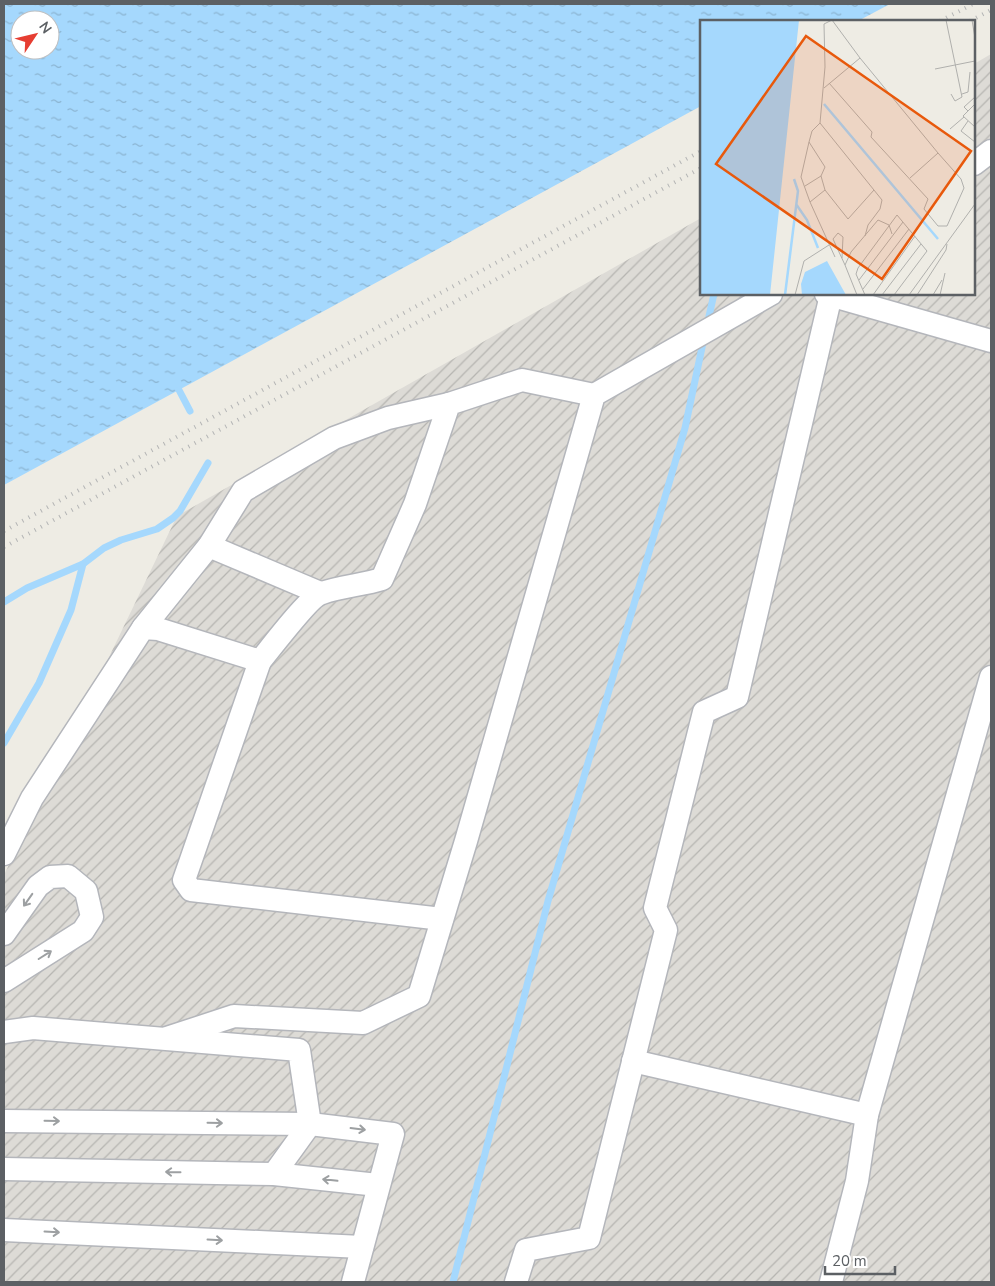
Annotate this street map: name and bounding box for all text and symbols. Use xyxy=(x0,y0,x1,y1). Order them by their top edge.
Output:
north arrow xyxy=(10,10,60,60)
text: N xyxy=(34,18,56,38)
inset map xyxy=(700,20,975,295)
one-way arrow xyxy=(23,893,33,907)
one-way arrow xyxy=(38,949,52,960)
one-way arrow xyxy=(44,1116,60,1126)
one-way arrow xyxy=(206,1118,223,1128)
one-way arrow xyxy=(350,1125,366,1135)
one-way arrow xyxy=(165,1167,181,1177)
one-way arrow xyxy=(322,1175,338,1185)
one-way arrow xyxy=(44,1227,60,1236)
one-way arrow xyxy=(206,1235,222,1244)
scale bar xyxy=(825,1244,895,1276)
text: 20 m xyxy=(832,1251,867,1271)

